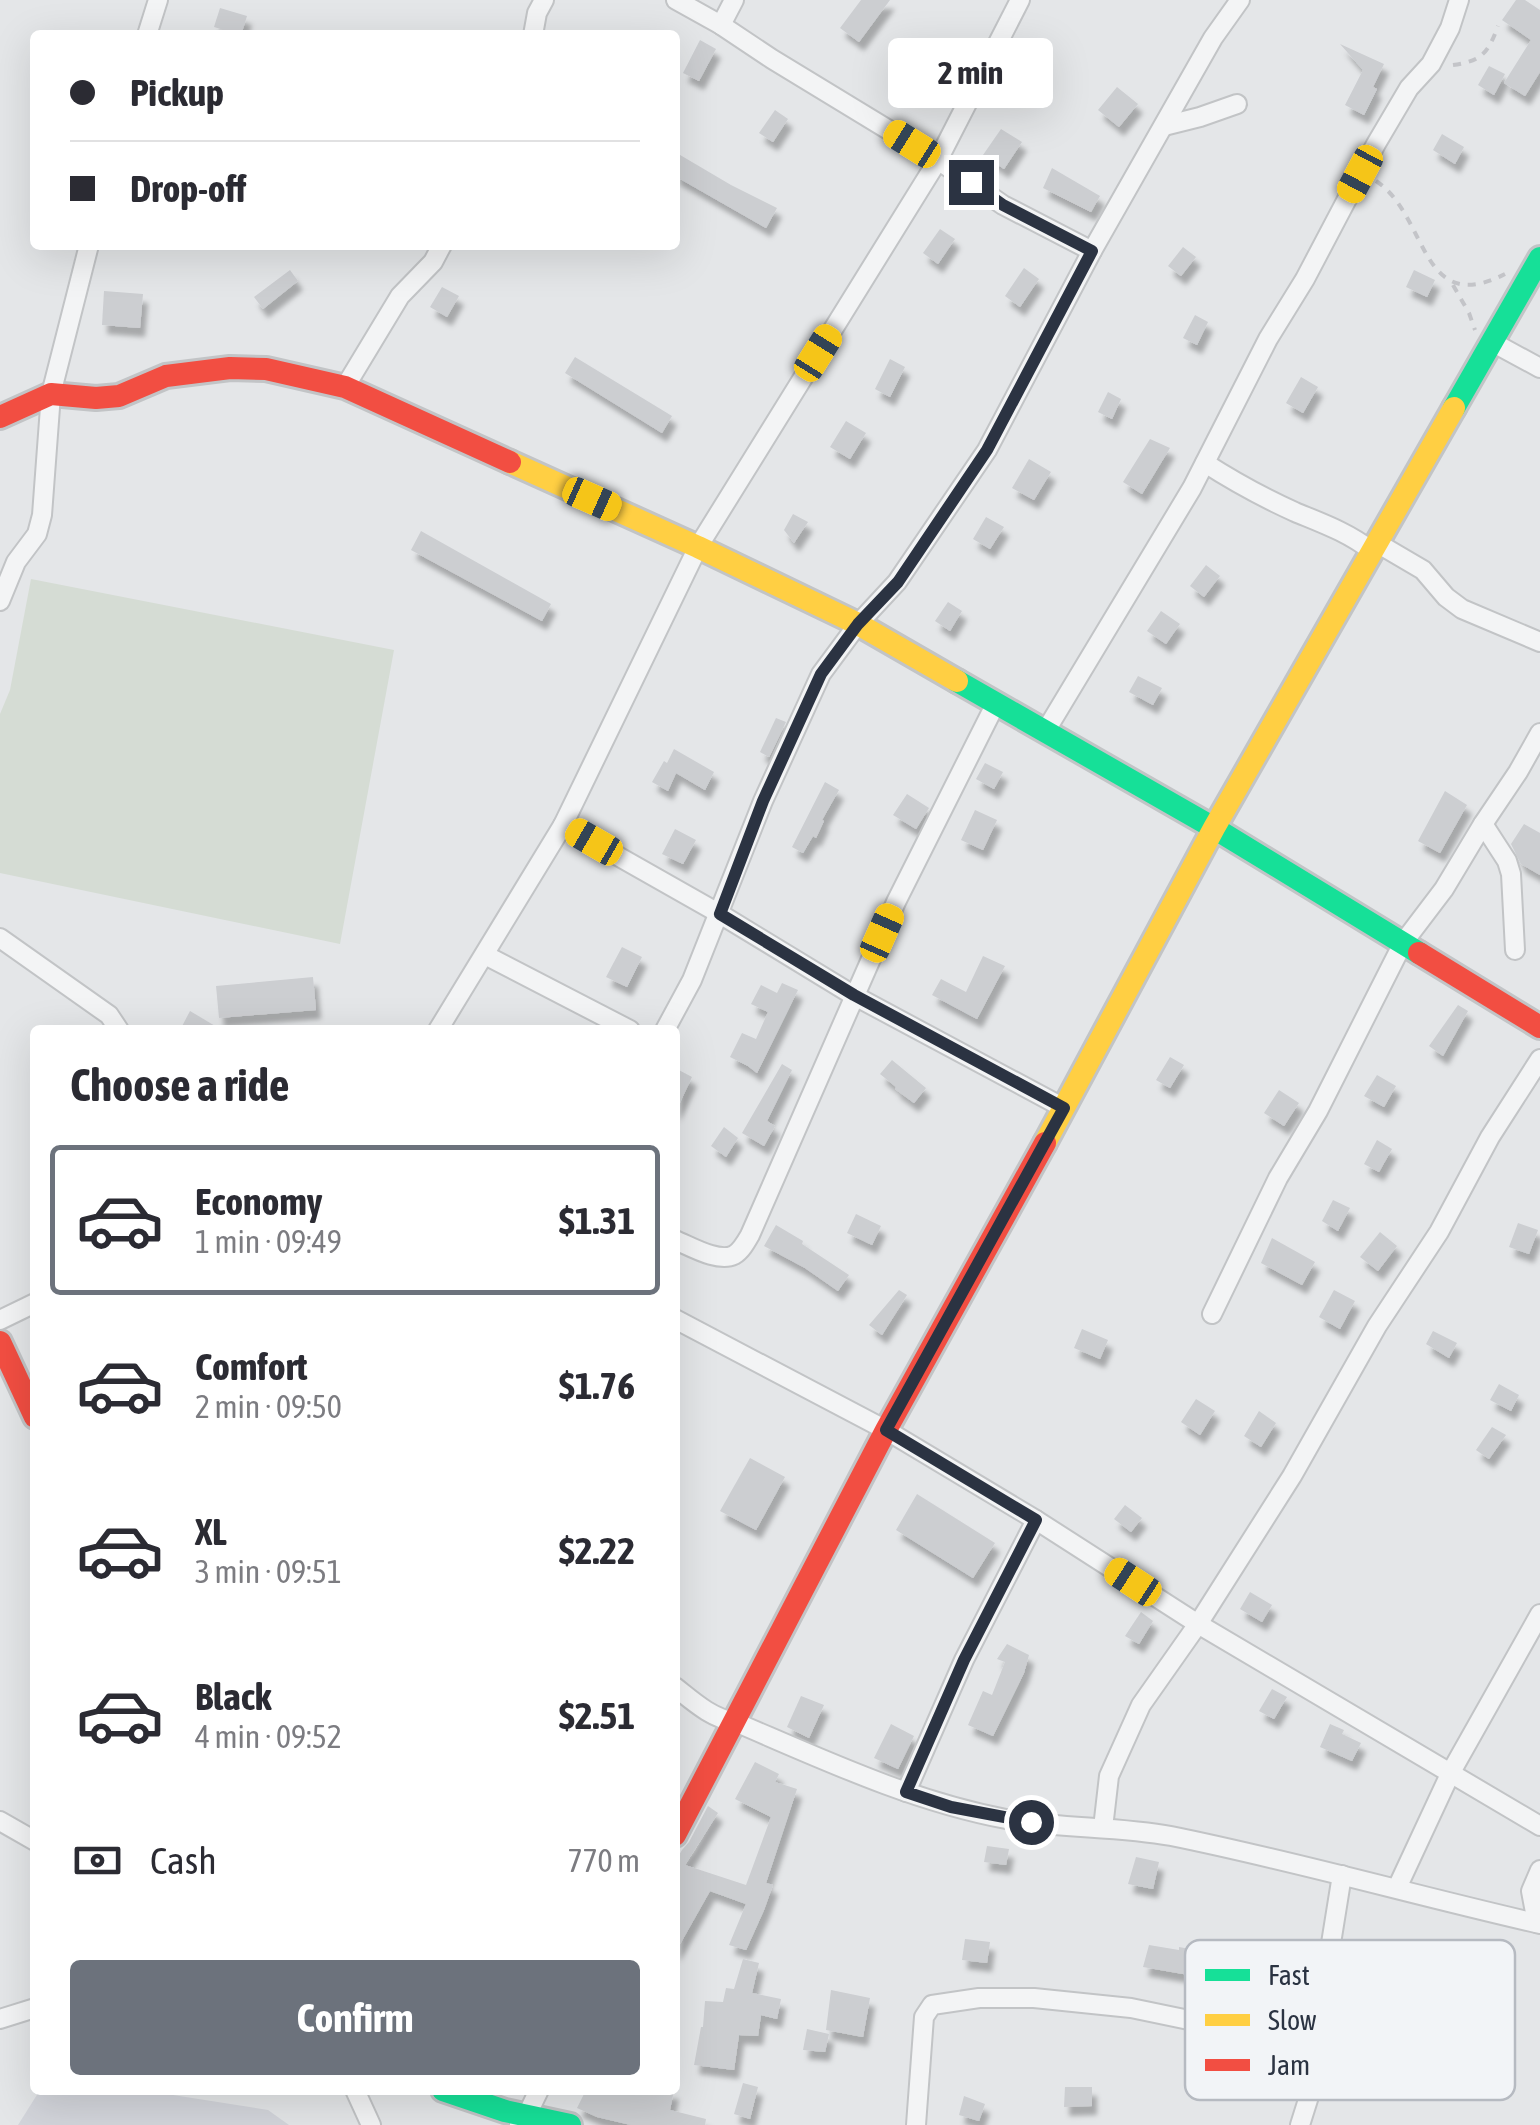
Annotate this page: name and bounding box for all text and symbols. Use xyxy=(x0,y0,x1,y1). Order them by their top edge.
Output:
callout: 2 min xyxy=(888,37,1054,107)
text: 2 min xyxy=(938,54,1003,91)
text: Pickup xyxy=(130,71,224,114)
car xyxy=(879,115,945,173)
car xyxy=(1333,140,1387,208)
route end xyxy=(949,160,994,205)
text: Drop-off xyxy=(130,167,246,210)
car xyxy=(789,320,847,386)
car xyxy=(558,473,626,525)
car xyxy=(561,814,627,870)
car xyxy=(856,899,908,967)
text: Choose a ride xyxy=(70,1059,289,1111)
icon: car xyxy=(75,1175,165,1265)
text: Economy xyxy=(195,1180,322,1223)
text: $1.31 xyxy=(559,1199,635,1242)
text: 1 min · 09:49 xyxy=(195,1223,342,1260)
icon: car xyxy=(75,1340,165,1430)
text: Comfort xyxy=(195,1345,307,1388)
text: $1.76 xyxy=(559,1364,635,1407)
text: 2 min · 09:50 xyxy=(195,1388,342,1425)
icon: car xyxy=(75,1505,165,1595)
text: XL xyxy=(195,1510,227,1553)
text: $2.22 xyxy=(559,1529,635,1572)
text: 3 min · 09:51 xyxy=(195,1553,342,1590)
car xyxy=(1100,1553,1166,1611)
icon: car xyxy=(75,1670,165,1760)
text: Black xyxy=(195,1675,272,1718)
text: $2.51 xyxy=(559,1694,635,1737)
text: 4 min · 09:52 xyxy=(195,1718,342,1755)
route start xyxy=(1009,1800,1054,1845)
icon: cash xyxy=(70,1833,125,1888)
text: Cash xyxy=(150,1839,217,1882)
text: 770 m xyxy=(567,1842,640,1879)
legend xyxy=(1185,1940,1515,2100)
text: Fast xyxy=(1268,1959,1310,1991)
button: Confirm xyxy=(70,1960,640,2075)
text: Slow xyxy=(1268,2004,1317,2036)
text: Jam xyxy=(1268,2049,1310,2081)

